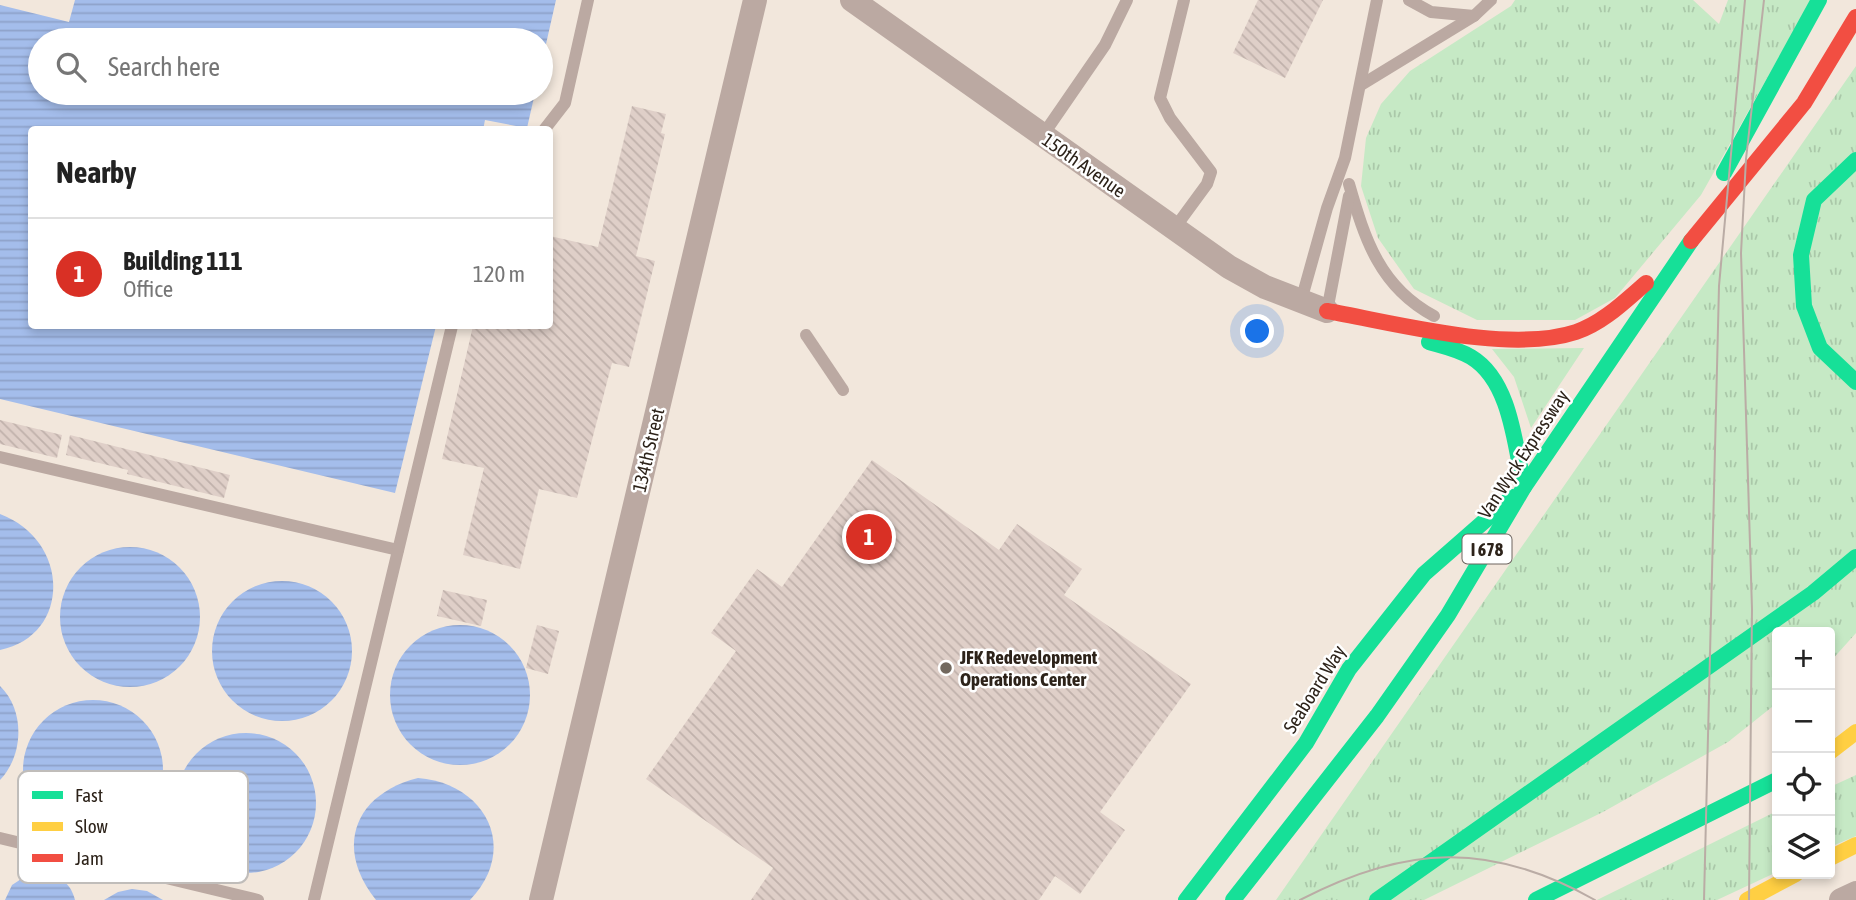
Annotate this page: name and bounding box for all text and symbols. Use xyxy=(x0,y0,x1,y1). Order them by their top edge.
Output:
search box xyxy=(28,28,553,105)
icon: search xyxy=(52,48,90,86)
text: Search here xyxy=(108,52,220,82)
street label: 150th Avenue xyxy=(1038,128,1130,202)
text: Nearby xyxy=(56,155,136,189)
text: Building 111 xyxy=(123,246,243,276)
text: 1 xyxy=(74,261,84,287)
text: 120 m xyxy=(473,261,525,287)
text: Office xyxy=(123,276,173,302)
your location xyxy=(1240,314,1274,348)
street label: Van Wyck Expressway xyxy=(1473,385,1573,522)
street label: 134th Street xyxy=(628,406,668,494)
pin: 1 xyxy=(846,511,892,563)
road number: I 678 xyxy=(1462,534,1512,564)
map controls xyxy=(1772,627,1835,879)
button: + xyxy=(1772,627,1835,690)
street label: Seaboard Way xyxy=(1278,641,1350,737)
place label: JFK Redevelopment Operations Center xyxy=(959,646,1098,690)
marker: JFK Redevelopment Operations Center xyxy=(938,660,954,676)
button: − xyxy=(1772,690,1835,753)
button: locate xyxy=(1772,753,1835,816)
legend xyxy=(18,771,248,883)
text: Fast xyxy=(75,784,103,806)
text: Slow xyxy=(75,815,109,837)
button: layers xyxy=(1772,816,1835,879)
text: Jam xyxy=(75,847,104,869)

